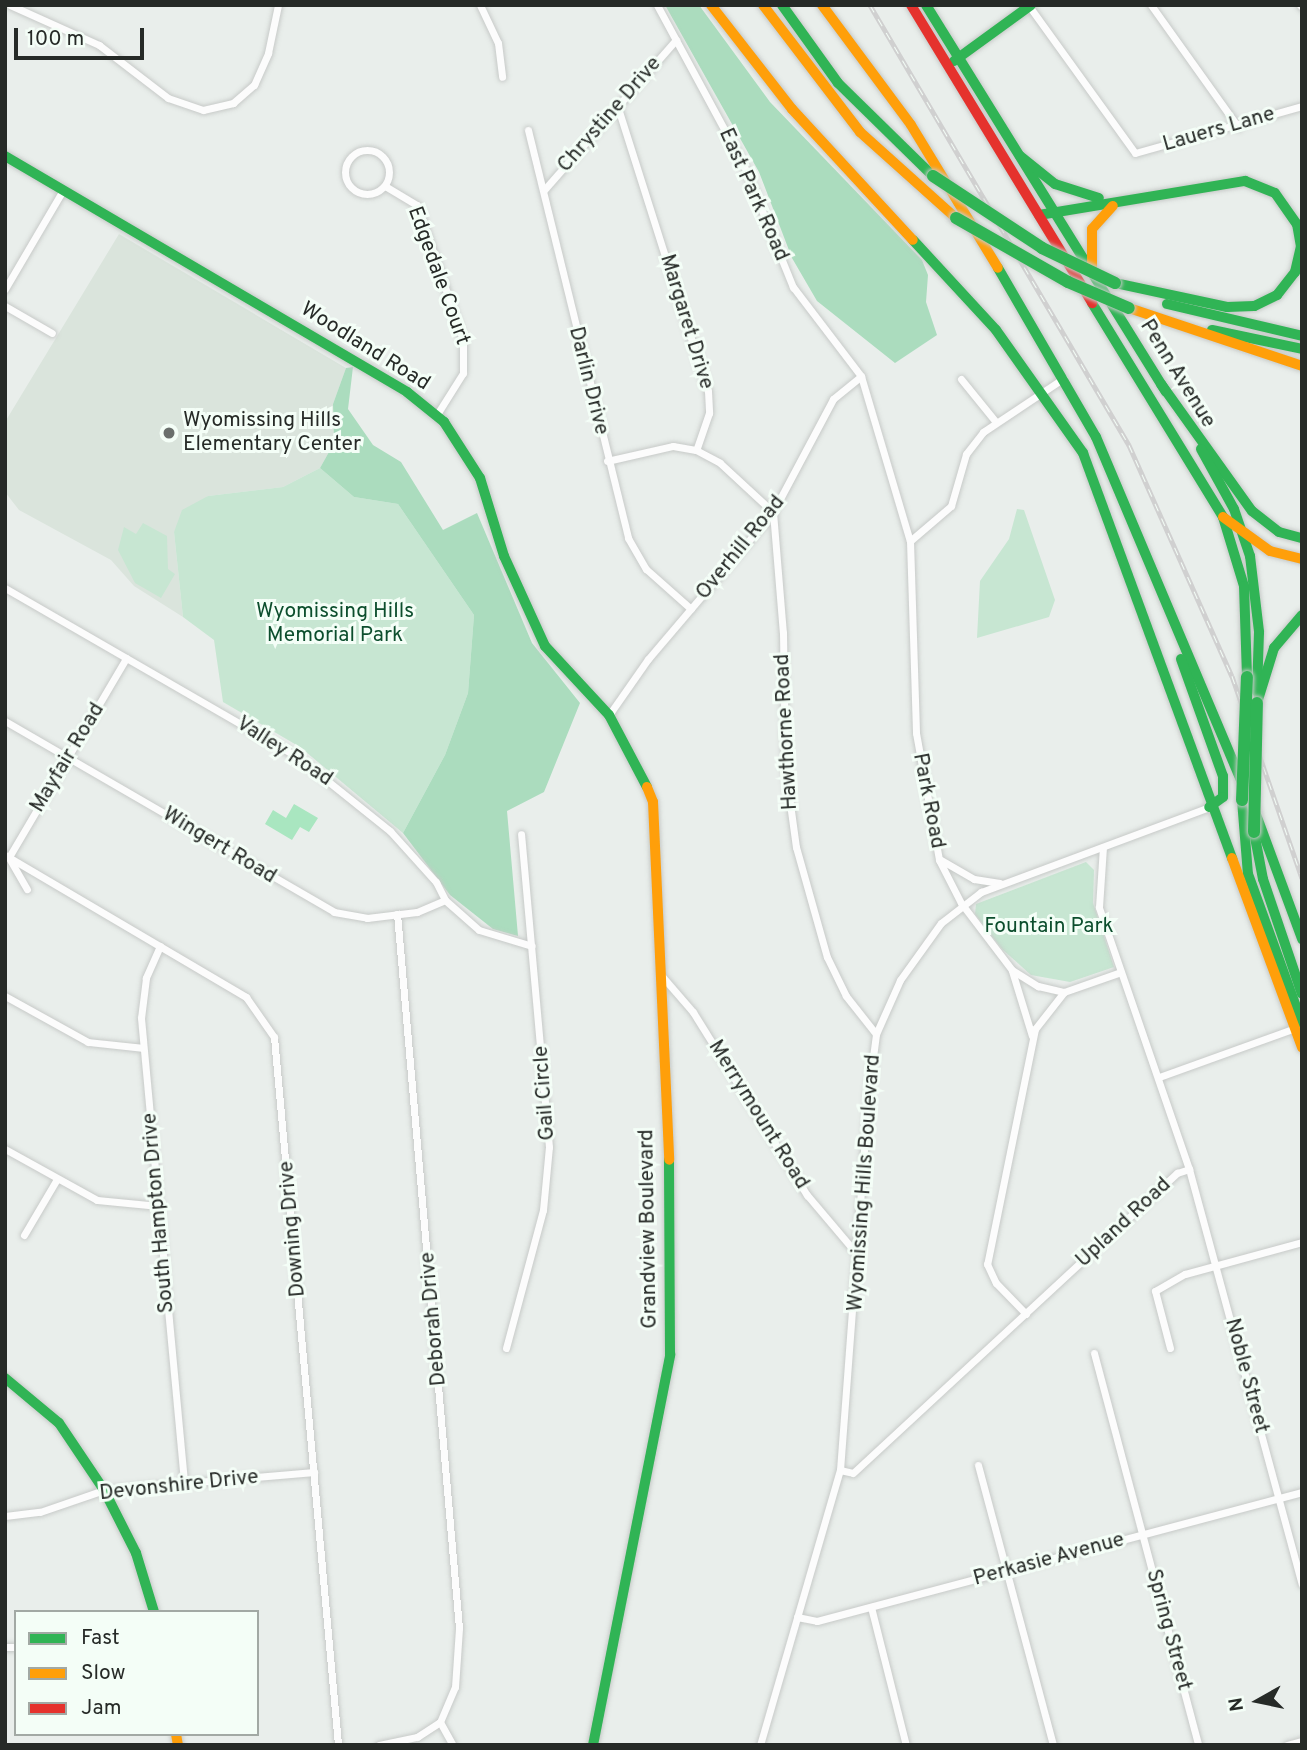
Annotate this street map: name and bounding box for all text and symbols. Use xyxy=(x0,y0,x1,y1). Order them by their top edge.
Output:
scale bar xyxy=(18,14,147,58)
text: 100 m xyxy=(27,26,84,53)
street label: Chrystine Drive xyxy=(553,52,667,178)
street label: Lauers Lane xyxy=(1160,102,1278,158)
street label: East Park Road xyxy=(712,125,794,265)
street label: Edgedale Court xyxy=(401,203,475,349)
street label: Margaret Drive xyxy=(654,251,718,393)
street label: Woodland Road xyxy=(296,297,434,397)
street label: Penn Avenue xyxy=(1133,315,1221,433)
street label: Darlin Drive xyxy=(562,324,614,438)
place label: Wyomissing Hills Elementary Center xyxy=(183,408,361,458)
marker: Wyomissing Hills Elementary Center xyxy=(161,425,177,441)
street label: Overhill Road xyxy=(691,491,791,605)
park label: Wyomissing Hills Memorial Park xyxy=(256,599,414,649)
street label: Hawthorne Road xyxy=(770,653,804,811)
street label: Mayfair Road xyxy=(25,699,111,817)
street label: Valley Road xyxy=(231,712,337,792)
street label: Park Road xyxy=(906,751,950,851)
street label: Wingert Road xyxy=(158,802,280,890)
park label: Fountain Park xyxy=(984,914,1114,940)
street label: Merrymount Road xyxy=(702,1036,814,1194)
street label: Gail Circle xyxy=(529,1045,561,1141)
street label: Wyomissing Hills Boulevard xyxy=(843,1053,887,1313)
street label: South Hampton Drive xyxy=(138,1112,180,1314)
street label: Grandview Boulevard xyxy=(635,1129,663,1329)
street label: Downing Drive xyxy=(275,1160,311,1298)
street label: Upland Road xyxy=(1071,1173,1177,1273)
street label: Deborah Drive xyxy=(416,1251,452,1387)
street label: Noble Street xyxy=(1219,1316,1273,1436)
street label: Devonshire Drive xyxy=(98,1465,260,1507)
street label: Perkasie Avenue xyxy=(970,1528,1128,1592)
street label: Spring Street xyxy=(1140,1567,1196,1693)
legend xyxy=(14,1610,259,1736)
text: Fast xyxy=(81,1625,120,1652)
text: Slow xyxy=(81,1660,126,1687)
north arrow xyxy=(1223,1666,1293,1736)
text: Jam xyxy=(81,1695,122,1722)
text: N xyxy=(1224,1696,1250,1713)

